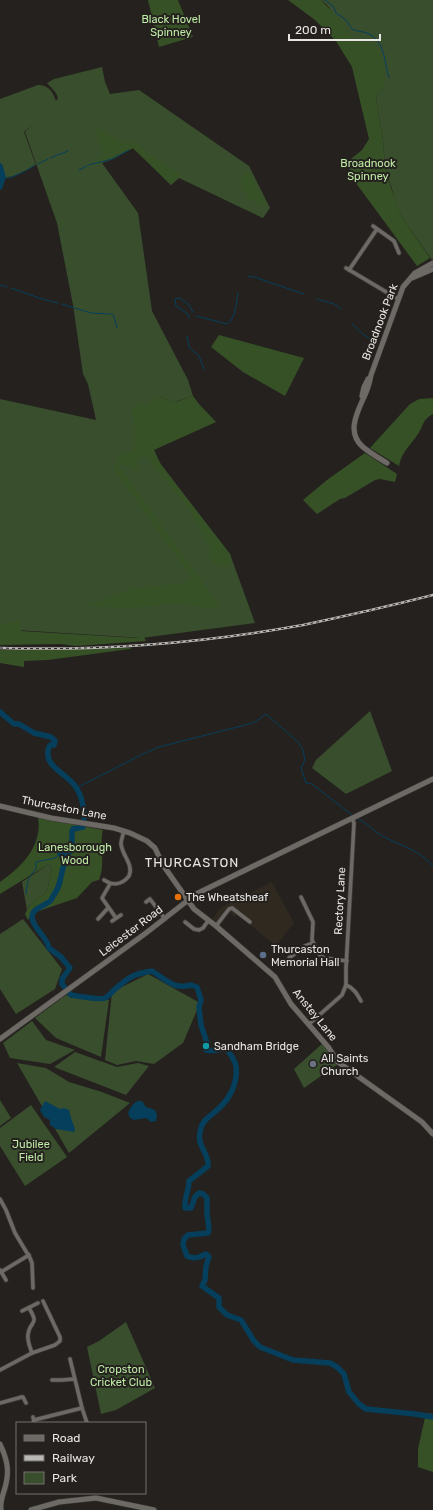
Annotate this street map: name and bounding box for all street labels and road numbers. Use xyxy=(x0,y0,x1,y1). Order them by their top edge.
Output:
street label: Broadnook Park xyxy=(359,282,401,362)
street label: Thurcaston Lane xyxy=(20,793,108,823)
street label: Rectory Lane xyxy=(332,867,348,935)
street label: Leicester Road xyxy=(97,903,165,959)
street label: Anstey Lane xyxy=(290,986,340,1044)

